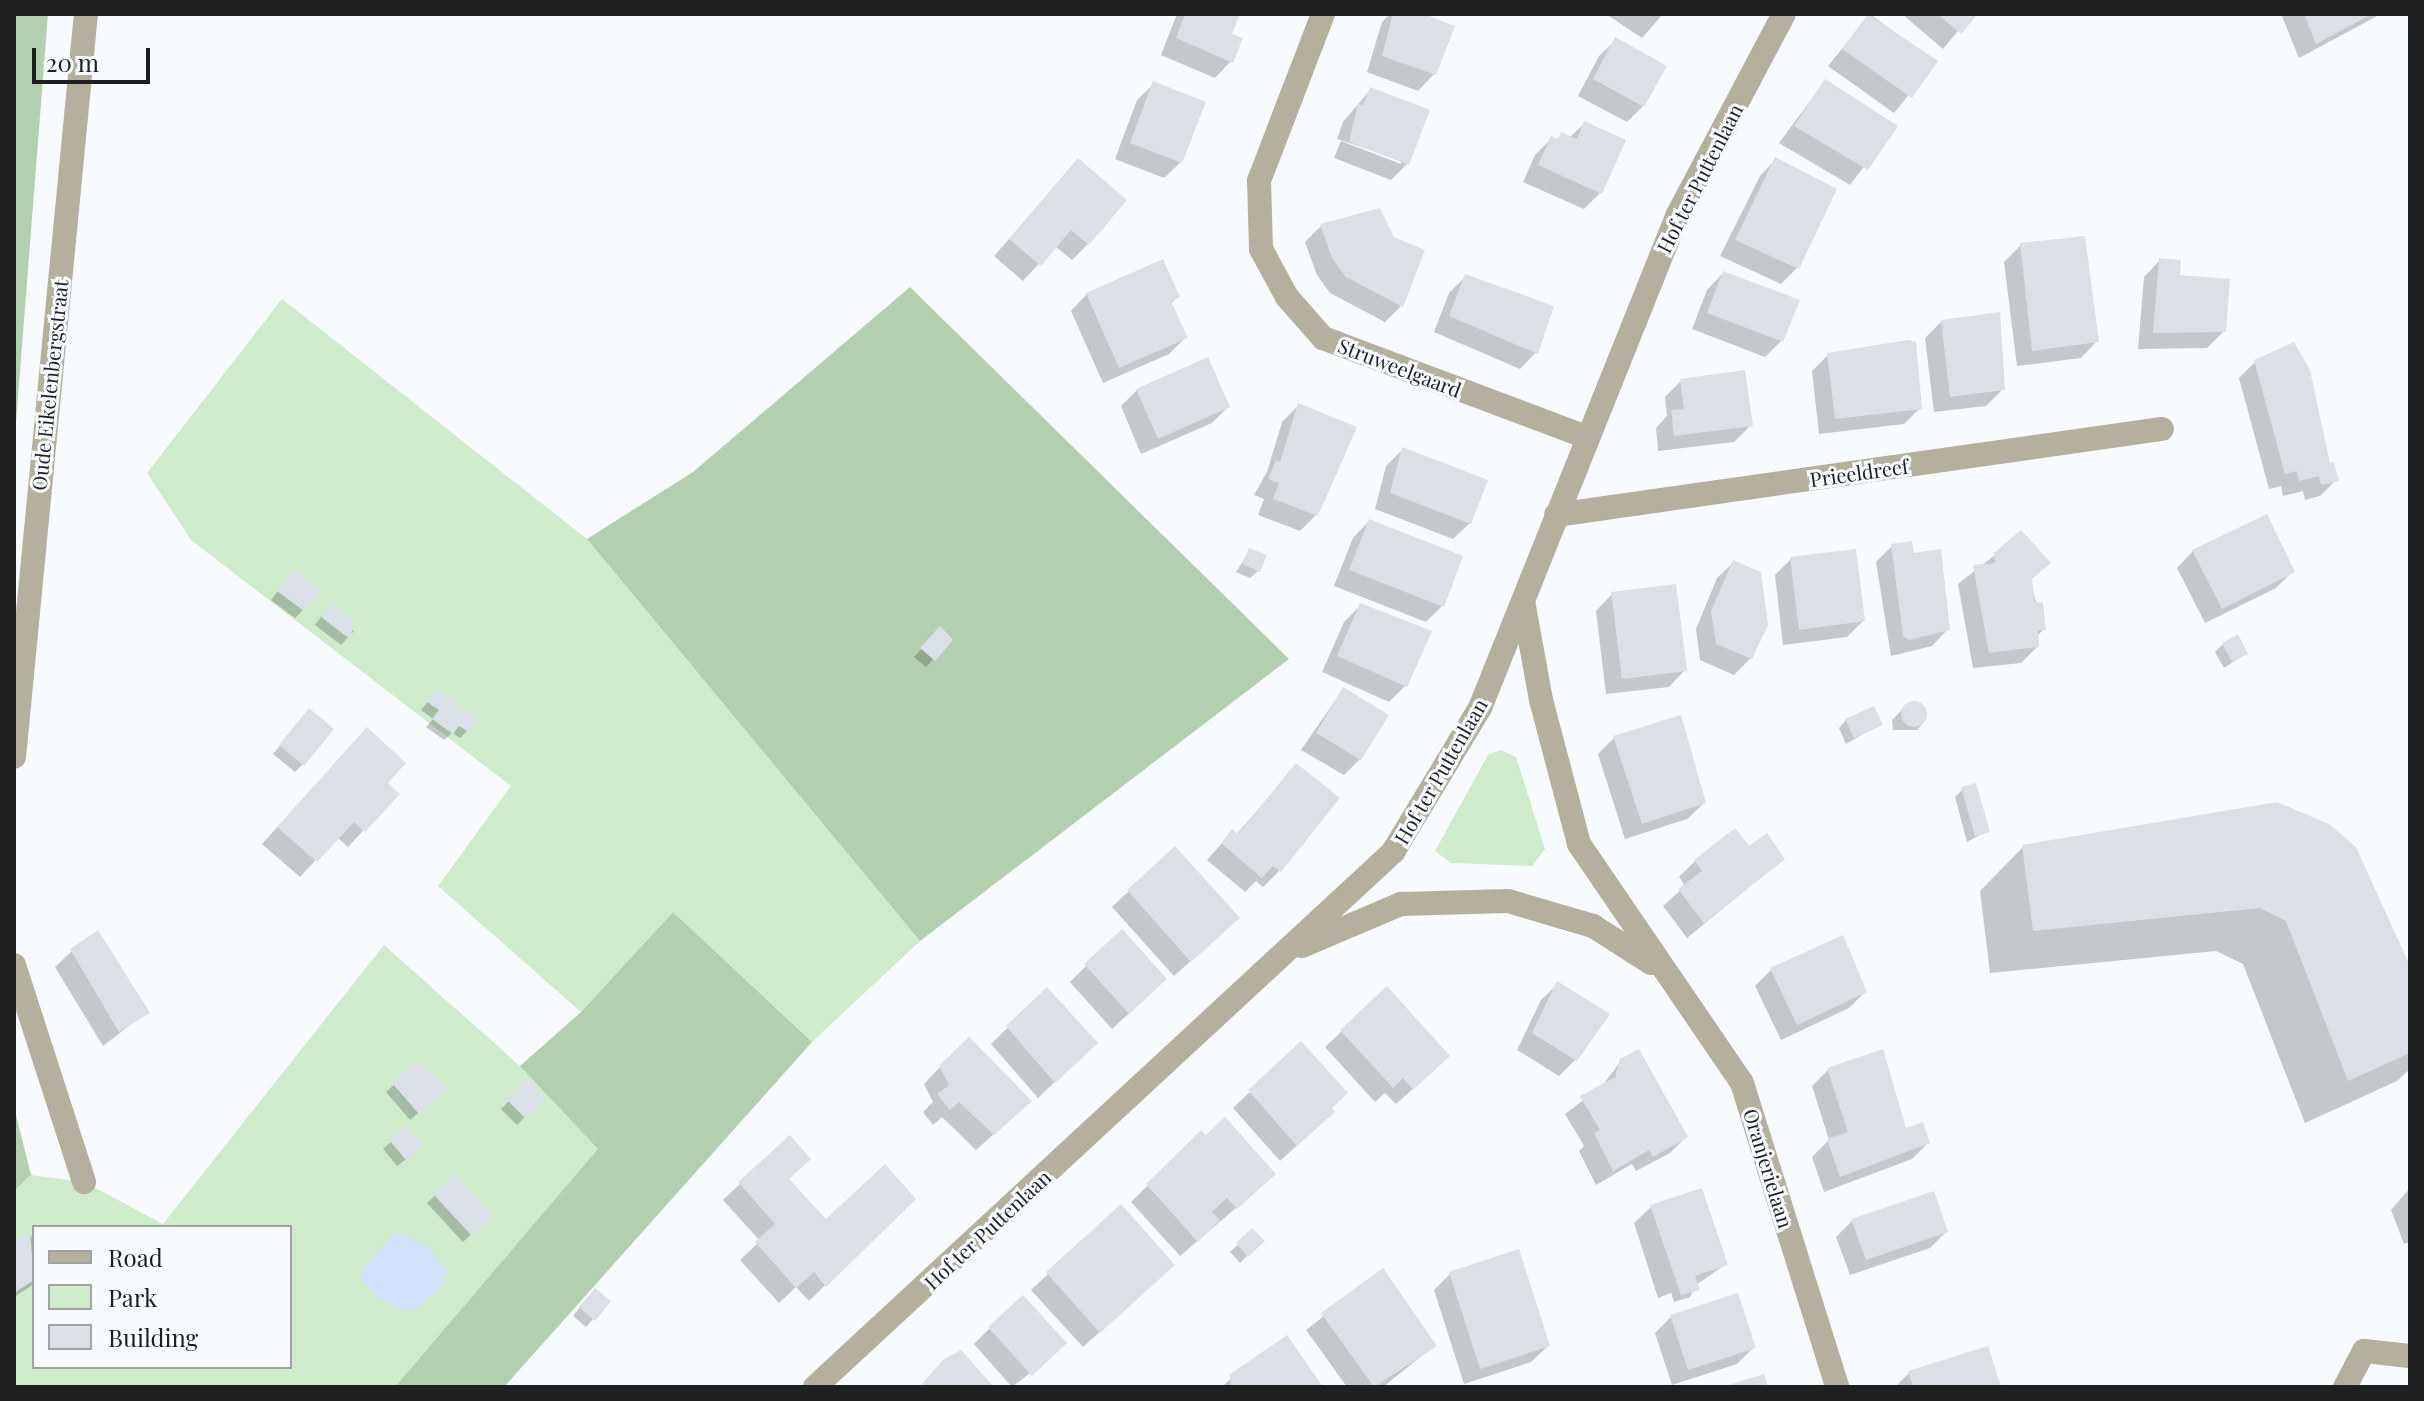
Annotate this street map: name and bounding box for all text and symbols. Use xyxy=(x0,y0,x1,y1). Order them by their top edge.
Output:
scale bar xyxy=(36,32,154,82)
text: 20 m xyxy=(46,46,99,78)
street label: Hof ter Puttenlaan xyxy=(1651,99,1747,257)
street label: Oude Eikelenbergstraat xyxy=(26,278,72,492)
street label: Struweelgaard xyxy=(1335,333,1465,401)
street label: Prieeldreef xyxy=(1808,453,1910,491)
street label: Hof ter Puttenlaan xyxy=(1388,694,1492,848)
street label: Oranjerielaan xyxy=(1739,1105,1799,1231)
street label: Hof ter Puttenlaan xyxy=(919,1164,1055,1294)
legend xyxy=(32,1225,292,1369)
text: Road xyxy=(108,1241,163,1273)
text: Park xyxy=(108,1281,157,1313)
text: Building xyxy=(108,1321,198,1353)

